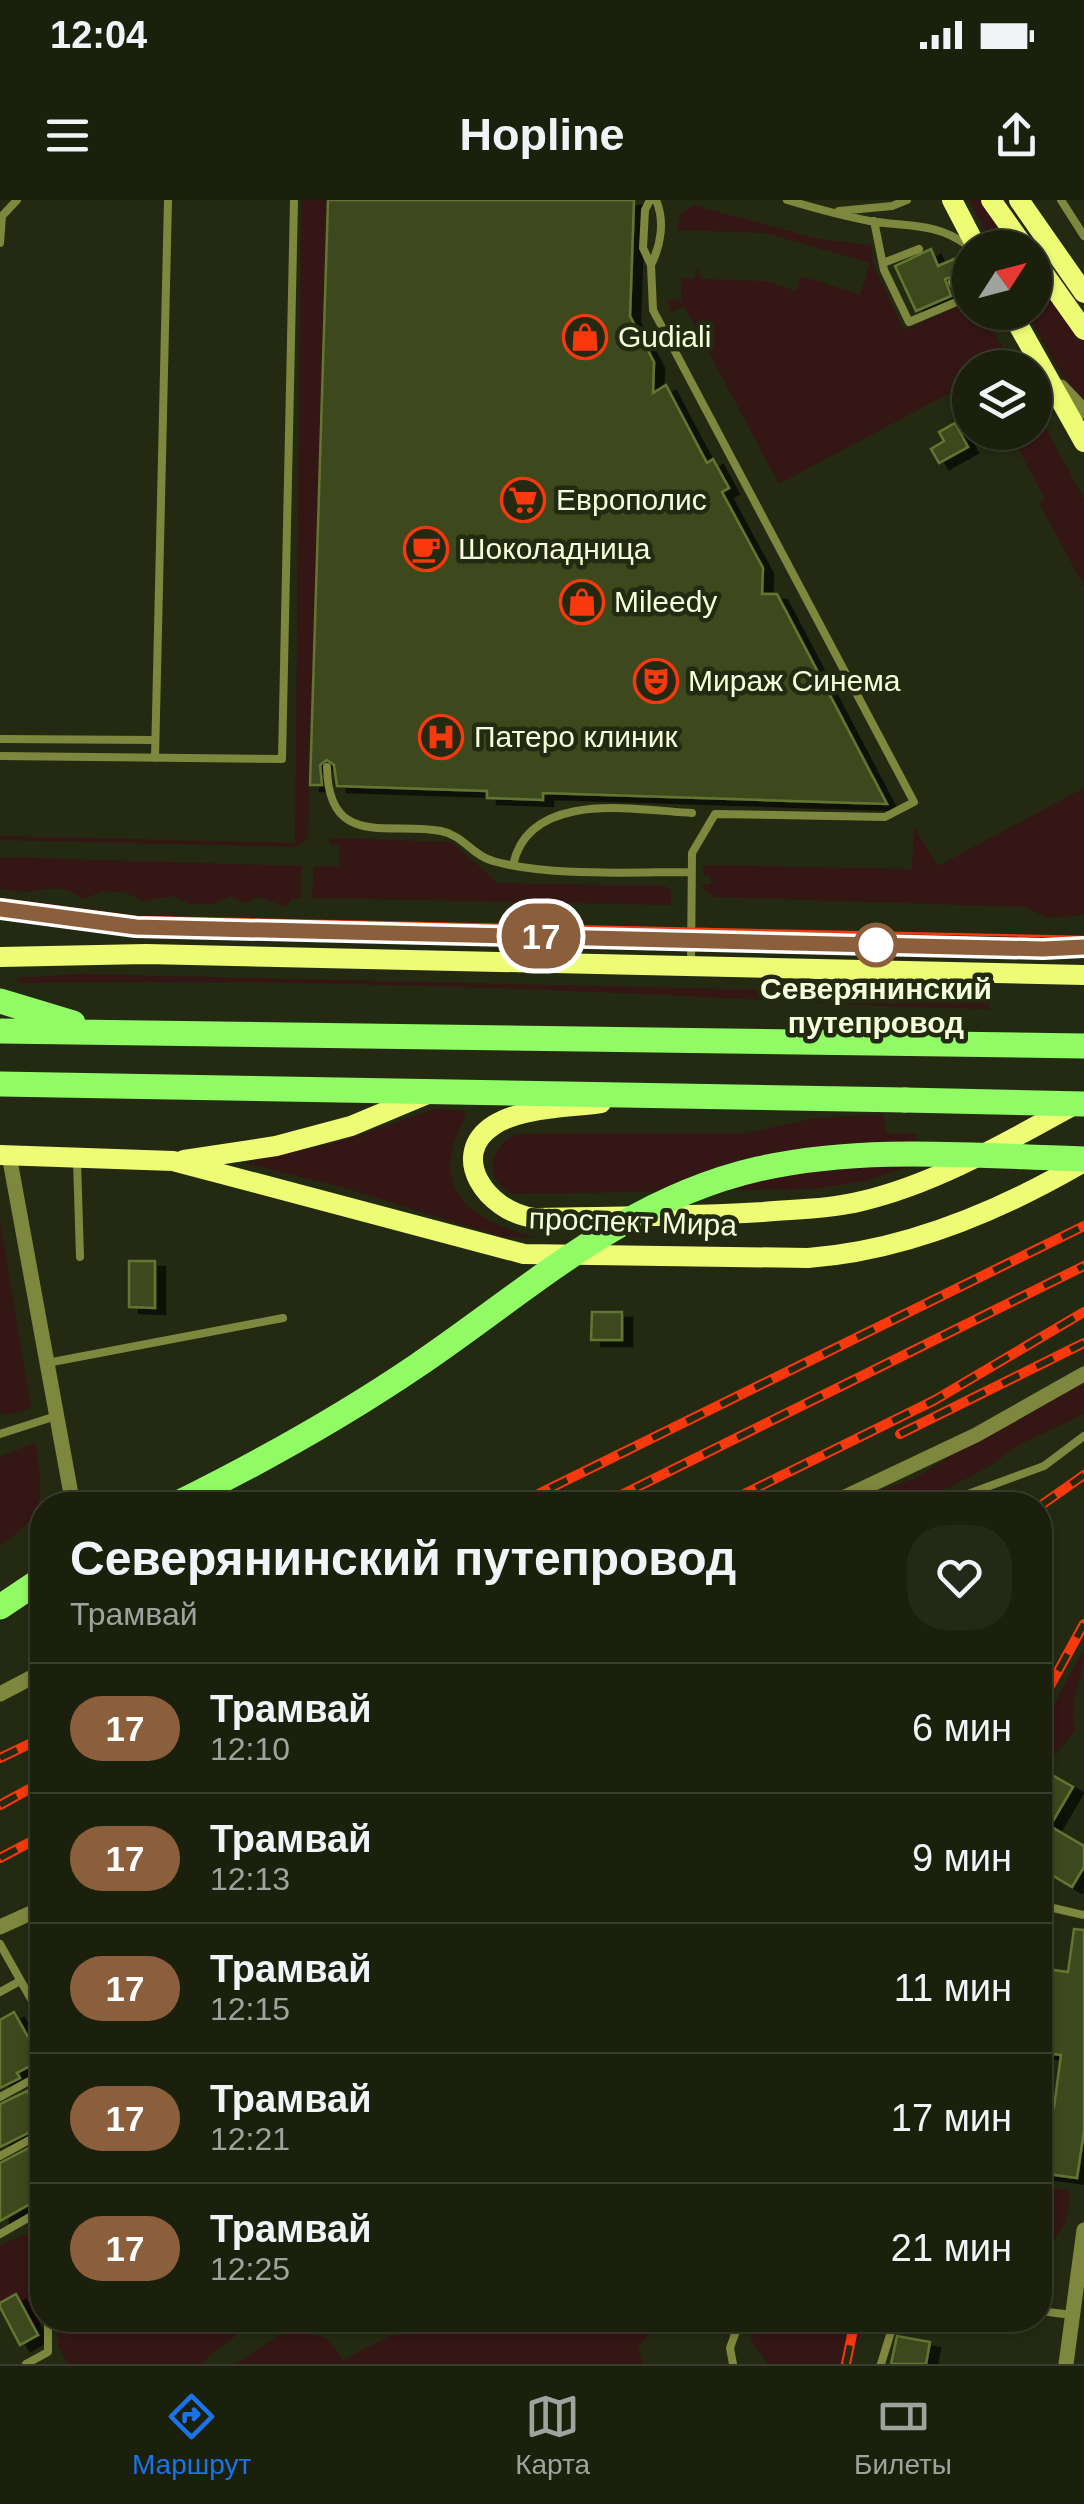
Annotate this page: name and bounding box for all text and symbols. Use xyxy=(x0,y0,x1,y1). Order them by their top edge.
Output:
text: 12:04 xyxy=(50,14,147,56)
icon: menu xyxy=(40,108,95,163)
icon: share xyxy=(989,108,1044,163)
text: Hopline xyxy=(460,109,625,160)
north arrow xyxy=(952,230,1052,330)
map controls xyxy=(952,230,1052,450)
shop icon: Gudiali xyxy=(562,314,608,360)
place label: Gudiali xyxy=(618,320,711,353)
button: layers xyxy=(952,350,1052,450)
supermarket icon: Европолис xyxy=(500,477,546,523)
place label: Европолис xyxy=(556,483,707,516)
cafe icon: Шоколадница xyxy=(403,526,449,572)
place label: Шоколадница xyxy=(458,532,651,565)
shop icon: Mileedy xyxy=(559,579,605,625)
place label: Mileedy xyxy=(614,585,717,618)
theatre icon: Мираж Синема xyxy=(633,658,679,704)
place label: Мираж Синема xyxy=(688,664,901,697)
hospital icon: Патеро клиник xyxy=(418,714,464,760)
place label: Патеро клиник xyxy=(474,720,678,753)
line badge: 17 xyxy=(496,904,586,968)
text: 17 xyxy=(522,917,560,956)
marker: Северянинский путепровод xyxy=(855,924,897,966)
place label: Северянинский путепровод xyxy=(760,972,992,1039)
street label: проспект Мира xyxy=(528,1201,738,1242)
button: heart xyxy=(907,1525,1012,1630)
text: Северянинский путепровод xyxy=(70,1532,736,1585)
text: Трамвай xyxy=(70,1596,198,1632)
text: Трамвай xyxy=(210,1688,372,1730)
text: 6 мин xyxy=(912,1707,1012,1749)
text: 17 xyxy=(106,1709,144,1748)
text: 12:10 xyxy=(210,1731,290,1767)
text: Трамвай xyxy=(210,1818,372,1860)
text: 9 мин xyxy=(912,1837,1012,1879)
text: 17 xyxy=(106,1839,144,1878)
text: 12:13 xyxy=(210,1861,290,1897)
text: Трамвай xyxy=(210,1948,372,1990)
text: 11 мин xyxy=(894,1967,1012,2009)
text: 17 xyxy=(106,1969,144,2008)
text: 12:15 xyxy=(210,1991,290,2027)
text: Трамвай xyxy=(210,2078,372,2120)
text: 17 мин xyxy=(891,2097,1012,2139)
text: 17 xyxy=(106,2099,144,2138)
text: 12:21 xyxy=(210,2121,290,2157)
text: Трамвай xyxy=(210,2208,372,2250)
text: 21 мин xyxy=(891,2227,1012,2269)
text: 17 xyxy=(106,2229,144,2268)
text: 12:25 xyxy=(210,2251,290,2287)
tab: Маршрут xyxy=(132,2389,251,2481)
tab: Карта xyxy=(515,2389,590,2481)
tab: Билеты xyxy=(854,2389,952,2481)

